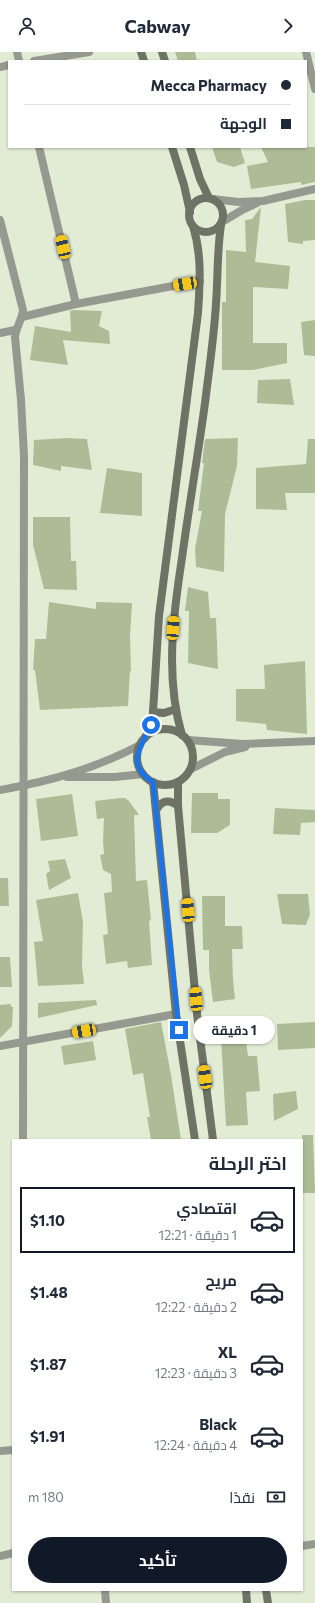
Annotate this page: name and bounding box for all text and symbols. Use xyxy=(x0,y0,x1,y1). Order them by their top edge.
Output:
icon: person xyxy=(16,15,38,37)
text: Cabway xyxy=(124,15,191,37)
icon: forward xyxy=(277,15,299,37)
text: Mecca Pharmacy xyxy=(150,76,267,94)
text: الوجهة xyxy=(220,114,267,132)
car xyxy=(54,234,72,260)
car xyxy=(172,276,198,292)
car xyxy=(166,616,180,640)
route start xyxy=(142,716,160,734)
car xyxy=(181,898,195,922)
car xyxy=(189,987,203,1011)
callout: 1 دقيقة xyxy=(193,1016,275,1044)
route end xyxy=(170,1021,188,1039)
text: 1 دقيقة xyxy=(211,1022,257,1038)
car xyxy=(71,1023,97,1039)
car xyxy=(197,1064,213,1090)
text: اختر الرحلة xyxy=(209,1152,287,1174)
text: اقتصادي xyxy=(177,1199,237,1217)
icon: car xyxy=(249,1202,285,1238)
text: $1.10 xyxy=(30,1211,65,1229)
text: 1 دقيقة · 12:21 xyxy=(158,1227,237,1243)
text: مريح xyxy=(205,1271,237,1289)
icon: car xyxy=(249,1274,285,1310)
text: $1.48 xyxy=(30,1283,68,1301)
text: 2 دقيقة · 12:22 xyxy=(155,1299,237,1315)
text: XL xyxy=(218,1343,237,1361)
icon: car xyxy=(249,1346,285,1382)
text: $1.87 xyxy=(30,1355,67,1373)
text: 3 دقيقة · 12:23 xyxy=(155,1365,237,1381)
text: Black xyxy=(199,1415,237,1433)
icon: car xyxy=(249,1418,285,1454)
text: $1.91 xyxy=(30,1427,65,1445)
text: 4 دقيقة · 12:24 xyxy=(154,1437,237,1453)
icon: cash xyxy=(265,1486,287,1508)
text: نقدًا xyxy=(229,1488,255,1506)
text: 180 m xyxy=(28,1489,64,1505)
button: تأكيد xyxy=(28,1537,287,1583)

